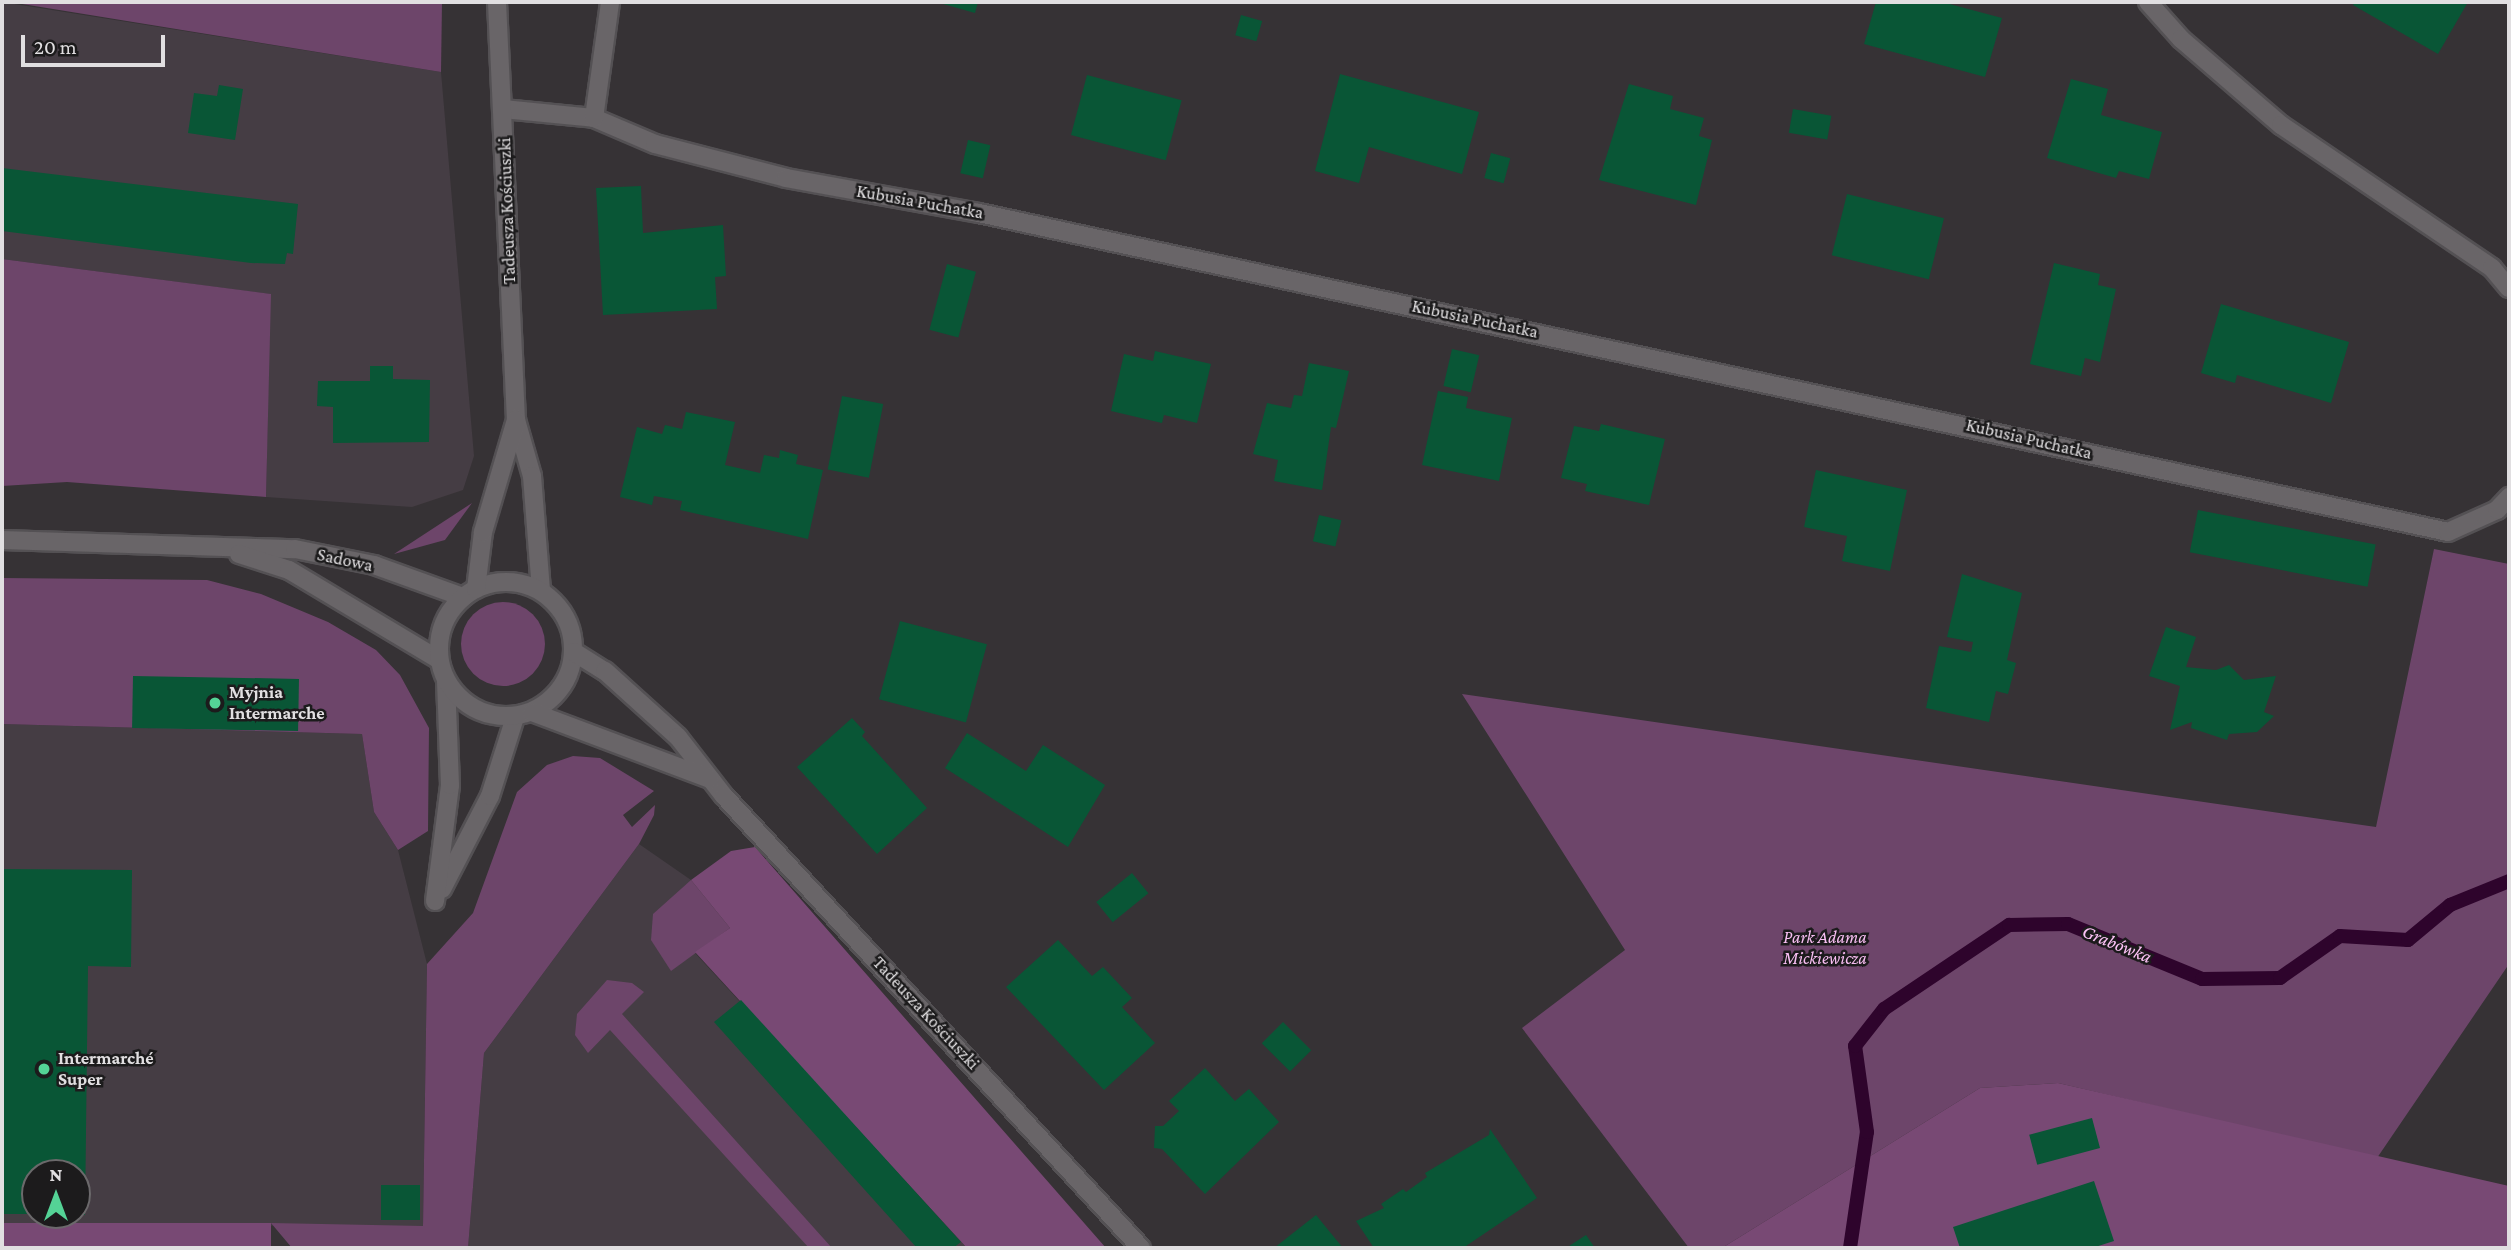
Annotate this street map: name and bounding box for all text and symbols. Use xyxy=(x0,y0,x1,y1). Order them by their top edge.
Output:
scale bar xyxy=(24,21,168,65)
text: 20 m xyxy=(34,35,77,59)
street label: Tadeusza Kościuszki xyxy=(494,137,520,285)
street label: Kubusia Puchatka xyxy=(855,180,985,224)
street label: Kubusia Puchatka xyxy=(1410,295,1540,343)
street label: Kubusia Puchatka xyxy=(1964,414,2094,464)
street label: Sadowa xyxy=(315,544,375,576)
place label: Myjnia Intermarche xyxy=(229,682,325,724)
marker: Myjnia Intermarche xyxy=(207,695,223,711)
water label: Grabówka xyxy=(2079,920,2155,968)
park label: Park Adama Mickiewicza xyxy=(1783,927,1867,970)
street label: Tadeusza Kościuszki xyxy=(868,952,984,1074)
place label: Intermarché Super xyxy=(58,1048,154,1090)
marker: Intermarché Super xyxy=(36,1061,52,1077)
north arrow xyxy=(21,1159,91,1229)
text: N xyxy=(50,1164,62,1185)

